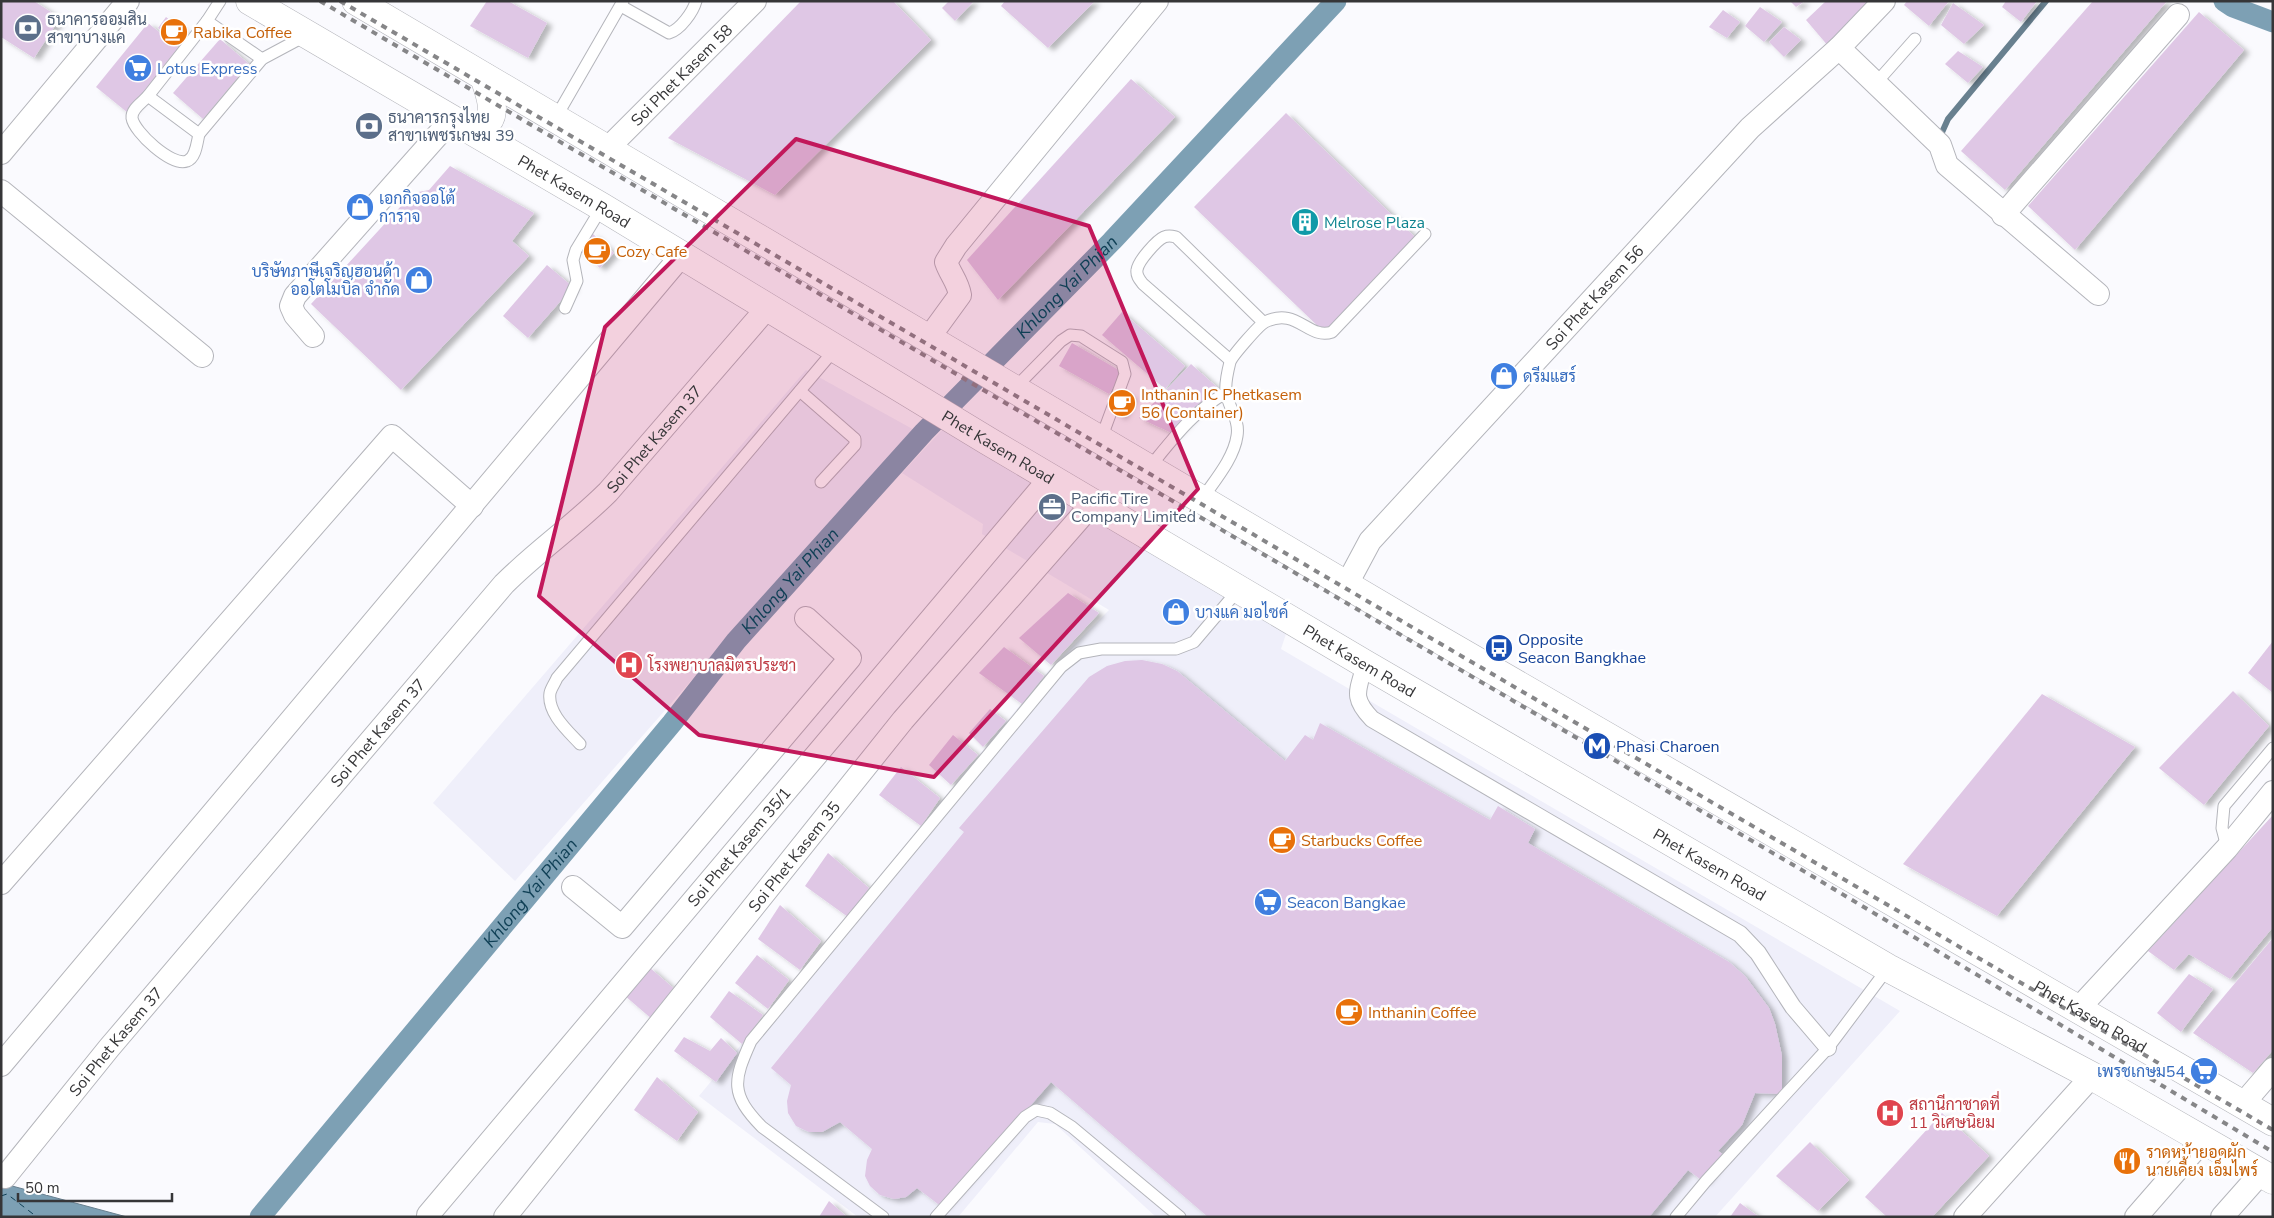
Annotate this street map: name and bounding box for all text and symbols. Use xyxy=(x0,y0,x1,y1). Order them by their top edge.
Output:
place label: ธนาคารออมสิน สาขาบางแค xyxy=(47,9,147,49)
bank icon: ธนาคารออมสิน สาขาบางแค xyxy=(13,13,43,43)
cafe icon: Rabika Coffee xyxy=(159,17,189,47)
street label: Soi Phet Kasem 58 xyxy=(626,20,738,131)
place label: Rabika Coffee xyxy=(193,22,292,44)
supermarket icon: Lotus Express xyxy=(123,53,153,83)
place label: Lotus Express xyxy=(157,58,257,80)
place label: ธนาคารกรุงไทย สาขาเพชรเกษม 39 xyxy=(388,106,514,147)
bank icon: ธนาคารกรุงไทย สาขาเพชรเกษม 39 xyxy=(354,111,384,141)
street label: Phet Kasem Road xyxy=(514,150,634,234)
place label: เอกกิจออโต้ การาจ xyxy=(379,187,456,228)
shop icon: เอกกิจออโต้ การาจ xyxy=(345,192,375,222)
building icon: Melrose Plaza xyxy=(1290,207,1320,237)
place label: Melrose Plaza xyxy=(1324,212,1425,234)
water label: Khlong Yai Phian xyxy=(1011,230,1123,344)
cafe icon: Cozy Cafe xyxy=(582,236,612,266)
street label: Soi Phet Kasem 56 xyxy=(1541,240,1649,355)
place label: Cozy Cafe xyxy=(616,241,687,263)
place label: บริษัทภาษีเจริญฮอนด้า ออโตโมบิล จำกัด xyxy=(251,260,400,301)
shop icon: บริษัทภาษีเจริญฮอนด้า ออโตโมบิล จำกัด xyxy=(404,265,434,295)
shop icon: ดรีมแฮร์ xyxy=(1489,361,1519,391)
place label: ดรีมแฮร์ xyxy=(1523,364,1576,388)
street label: Soi Phet Kasem 37 xyxy=(602,381,707,498)
place label: Inthanin IC Phetkasem 56 (Container) xyxy=(1141,384,1302,424)
cafe icon: Inthanin IC Phetkasem 56 (Container) xyxy=(1107,388,1137,418)
street label: Phet Kasem Road xyxy=(937,406,1058,490)
place label: Pacific Tire Company Limited xyxy=(1071,488,1196,528)
office icon: Pacific Tire Company Limited xyxy=(1037,492,1067,522)
water label: Khlong Yai Phian xyxy=(736,523,844,639)
shop icon: บางแค มอไซค์ xyxy=(1161,597,1191,627)
place label: บางแค มอไซค์ xyxy=(1195,600,1288,624)
street label: Phet Kasem Road xyxy=(1299,620,1420,703)
place label: Opposite Seacon Bangkhae xyxy=(1518,629,1646,669)
bus stop icon: Opposite Seacon Bangkhae xyxy=(1484,633,1514,663)
hospital icon: โรงพยาบาลมิตรประชา xyxy=(614,650,644,680)
place label: โรงพยาบาลมิตรประชา xyxy=(647,654,796,677)
street label: Soi Phet Kasem 37 xyxy=(326,674,431,792)
metro station icon: Phasi Charoen xyxy=(1582,731,1612,761)
place label: Phasi Charoen xyxy=(1616,736,1720,758)
street label: Soi Phet Kasem 35/1 xyxy=(683,783,795,911)
street label: Soi Phet Kasem 35 xyxy=(744,797,844,915)
street label: Phet Kasem Road xyxy=(1649,824,1770,907)
cafe icon: Starbucks Coffee xyxy=(1267,825,1297,855)
place label: Starbucks Coffee xyxy=(1301,830,1422,852)
water label: Khlong Yai Phian xyxy=(478,833,583,953)
supermarket icon: Seacon Bangkae xyxy=(1253,887,1283,917)
place label: Seacon Bangkae xyxy=(1287,892,1406,914)
street label: Phet Kasem Road xyxy=(2030,976,2151,1059)
street label: Soi Phet Kasem 37 xyxy=(64,983,168,1101)
cafe icon: Inthanin Coffee xyxy=(1334,997,1364,1027)
place label: Inthanin Coffee xyxy=(1368,1002,1477,1024)
supermarket icon: เพรชเกษม54 xyxy=(2189,1056,2219,1086)
place label: เพรชเกษม54 xyxy=(2097,1061,2185,1083)
place label: สถานีกาชาดที่ 11 วิเศษนิยม xyxy=(1909,1090,2000,1134)
hospital icon: สถานีกาชาดที่ 11 วิเศษนิยม xyxy=(1875,1098,1905,1128)
place label: ราดหน้ายอดผัก นายเคี้ยง เอ็มไพร์ xyxy=(2146,1142,2258,1182)
restaurant icon: ราดหน้ายอดผัก นายเคี้ยง เอ็มไพร์ xyxy=(2112,1146,2142,1176)
scale bar xyxy=(18,1170,171,1202)
text: 50 m xyxy=(25,1178,60,1198)

